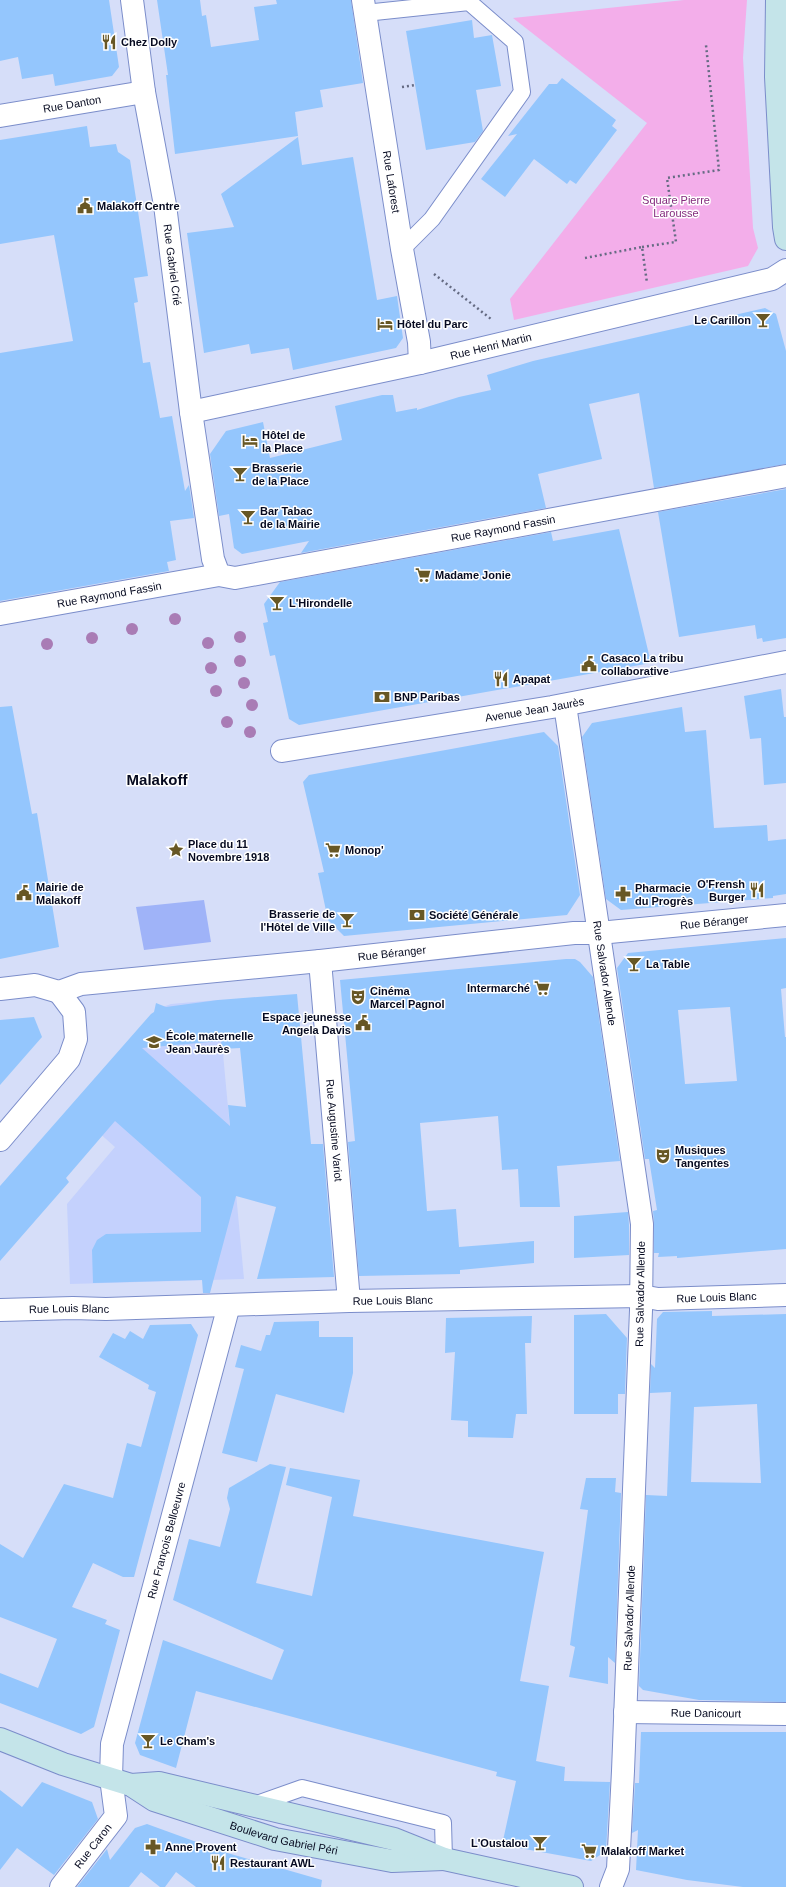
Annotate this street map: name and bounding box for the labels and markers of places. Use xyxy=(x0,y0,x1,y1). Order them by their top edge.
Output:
restaurant icon: Chez Dolly xyxy=(100,33,118,51)
place label: Chez Dolly xyxy=(121,36,178,48)
public building icon: Malakoff Centre xyxy=(76,197,94,215)
place label: Malakoff Centre xyxy=(97,200,180,212)
bar icon: Le Carillon xyxy=(754,311,772,329)
place label: Le Carillon xyxy=(694,314,751,326)
hotel icon: Hôtel du Parc xyxy=(376,315,394,333)
place label: Hôtel du Parc xyxy=(397,318,468,330)
place label: Hôtel de la Place xyxy=(262,429,305,454)
hotel icon: Hôtel de la Place xyxy=(241,432,259,450)
place label: Brasserie de la Place xyxy=(252,462,309,487)
bar icon: Brasserie de la Place xyxy=(231,465,249,483)
place label: Bar Tabac de la Mairie xyxy=(260,505,320,530)
bar icon: Bar Tabac de la Mairie xyxy=(239,508,257,526)
supermarket icon: Madame Jonie xyxy=(414,566,432,584)
place label: Madame Jonie xyxy=(435,569,511,581)
bar icon: L'Hirondelle xyxy=(268,594,286,612)
place label: L'Hirondelle xyxy=(289,597,352,609)
place label: Casaco La tribu collaborative xyxy=(601,652,684,677)
public building icon: Casaco La tribu collaborative xyxy=(580,655,598,673)
restaurant icon: Apapat xyxy=(492,670,510,688)
place label: Apapat xyxy=(513,673,551,685)
bank icon: BNP Paribas xyxy=(373,688,391,706)
place label: BNP Paribas xyxy=(394,691,460,703)
place label: Place du 11 Novembre 1918 xyxy=(188,838,269,863)
place icon: Place du 11 Novembre 1918 xyxy=(167,841,185,859)
supermarket icon: Monop' xyxy=(324,841,342,859)
place label: Monop' xyxy=(345,844,384,856)
place label: O'Frensh Burger xyxy=(697,878,746,903)
place label: Mairie de Malakoff xyxy=(36,881,84,906)
restaurant icon: O'Frensh Burger xyxy=(748,881,766,899)
place label: Pharmacie du Progrès xyxy=(635,882,693,907)
public building icon: Mairie de Malakoff xyxy=(15,884,33,902)
pharmacy icon: Pharmacie du Progrès xyxy=(614,885,632,903)
bank icon: Société Générale xyxy=(408,906,426,924)
place label: Brasserie de l'Hôtel de Ville xyxy=(260,908,335,933)
place label: Société Générale xyxy=(429,909,518,921)
bar icon: Brasserie de l'Hôtel de Ville xyxy=(338,911,356,929)
bar icon: La Table xyxy=(625,955,643,973)
place label: La Table xyxy=(646,958,690,970)
supermarket icon: Intermarché xyxy=(533,979,551,997)
place label: Intermarché xyxy=(467,982,530,994)
place label: Cinéma Marcel Pagnol xyxy=(370,985,445,1010)
theatre icon: Cinéma Marcel Pagnol xyxy=(349,988,367,1006)
place label: Espace jeunesse Angela Davis xyxy=(262,1011,351,1036)
public building icon: Espace jeunesse Angela Davis xyxy=(354,1014,372,1032)
place label: École maternelle Jean Jaurès xyxy=(166,1030,253,1055)
school or university icon: École maternelle Jean Jaurès xyxy=(145,1033,163,1051)
place label: Musiques Tangentes xyxy=(675,1144,729,1169)
theatre icon: Musiques Tangentes xyxy=(654,1147,672,1165)
bar icon: Le Cham's xyxy=(139,1732,157,1750)
place label: Le Cham's xyxy=(160,1735,215,1747)
bar icon: L'Oustalou xyxy=(531,1834,549,1852)
place label: L'Oustalou xyxy=(471,1837,528,1849)
pharmacy icon: Anne Provent xyxy=(144,1838,162,1856)
place label: Anne Provent xyxy=(165,1841,237,1853)
supermarket icon: Malakoff Market xyxy=(580,1842,598,1860)
place label: Malakoff Market xyxy=(601,1845,684,1857)
restaurant icon: Restaurant AWL xyxy=(209,1854,227,1872)
place label: Restaurant AWL xyxy=(230,1857,315,1869)

